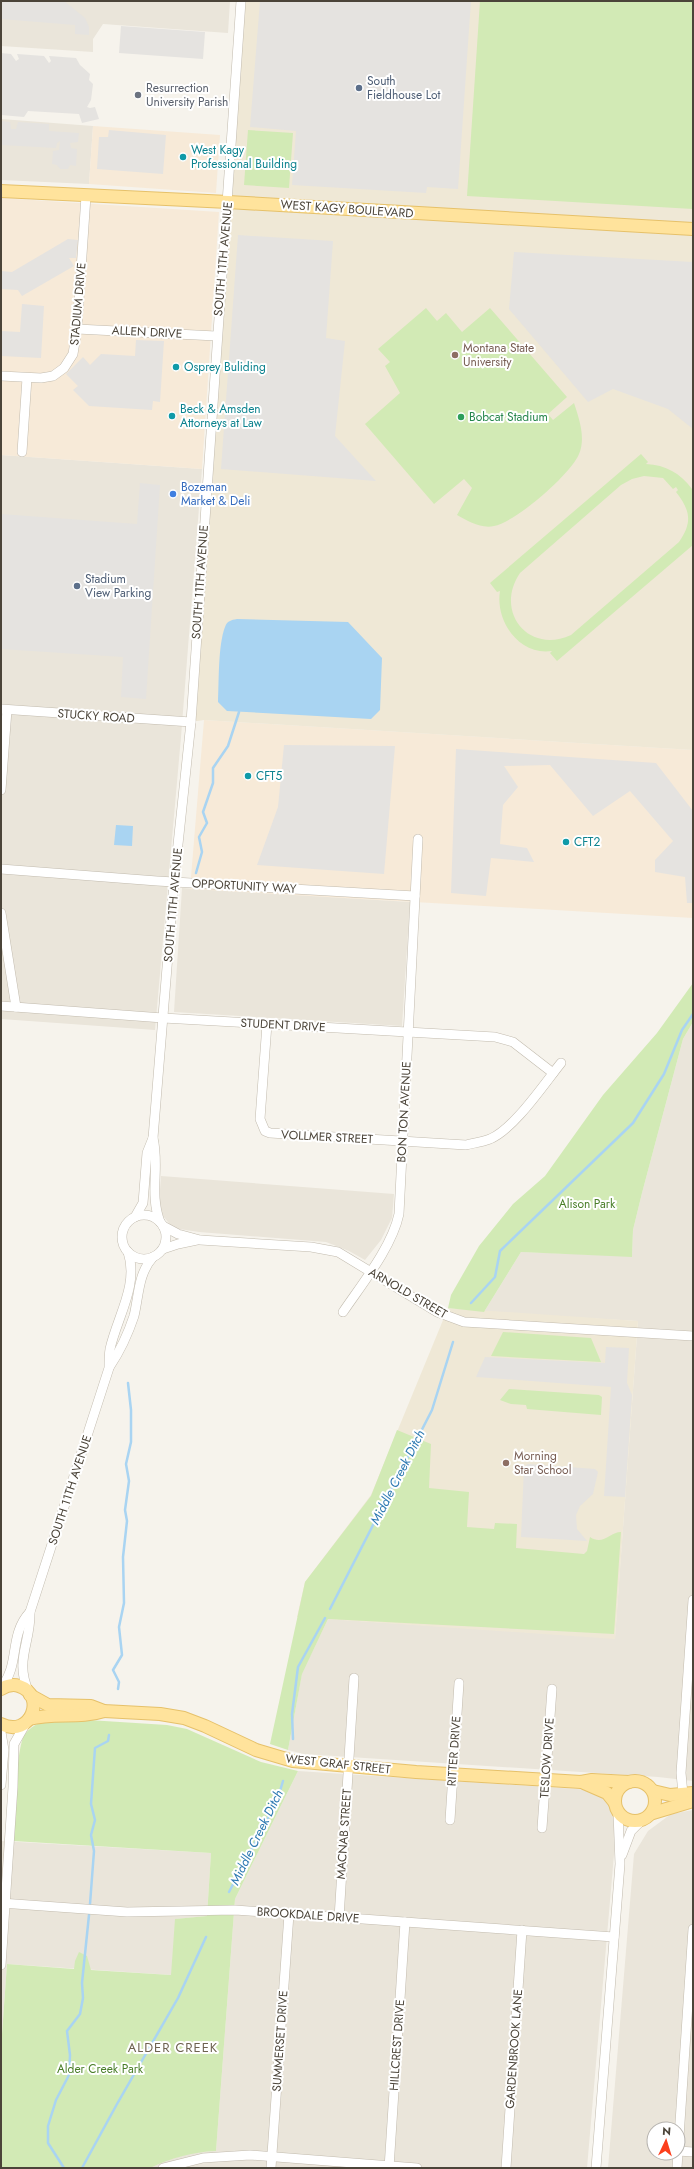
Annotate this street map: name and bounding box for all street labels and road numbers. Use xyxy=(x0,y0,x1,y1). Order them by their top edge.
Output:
street label: WEST KAGY BOULEVARD xyxy=(280,195,414,223)
street label: SOUTH 11TH AVENUE xyxy=(209,201,237,317)
street label: STADIUM DRIVE xyxy=(65,262,91,346)
street label: ALLEN DRIVE xyxy=(111,321,183,343)
street label: SOUTH 11TH AVENUE xyxy=(187,524,213,640)
street label: STUCKY ROAD xyxy=(57,704,135,728)
street label: SOUTH 11TH AVENUE xyxy=(159,847,187,963)
street label: OPPORTUNITY WAY xyxy=(191,874,297,898)
street label: STUDENT DRIVE xyxy=(240,1014,326,1036)
street label: BON TON AVENUE xyxy=(392,1061,416,1163)
street label: VOLLMER STREET xyxy=(280,1126,374,1148)
street label: ARNOLD STREET xyxy=(365,1263,451,1323)
street label: SOUTH 11TH AVENUE xyxy=(44,1433,96,1547)
street label: RITTER DRIVE xyxy=(443,1715,465,1787)
street label: TESLOW DRIVE xyxy=(535,1717,559,1799)
street label: WEST GRAF STREET xyxy=(285,1750,392,1779)
street label: MACNAB STREET xyxy=(332,1788,356,1880)
street label: BROOKDALE DRIVE xyxy=(256,1902,360,1928)
street label: GARDENBROOK LANE xyxy=(501,1989,527,2109)
street label: SUMMERSET DRIVE xyxy=(267,1990,293,2092)
street label: HILLCREST DRIVE xyxy=(385,1999,409,2091)

